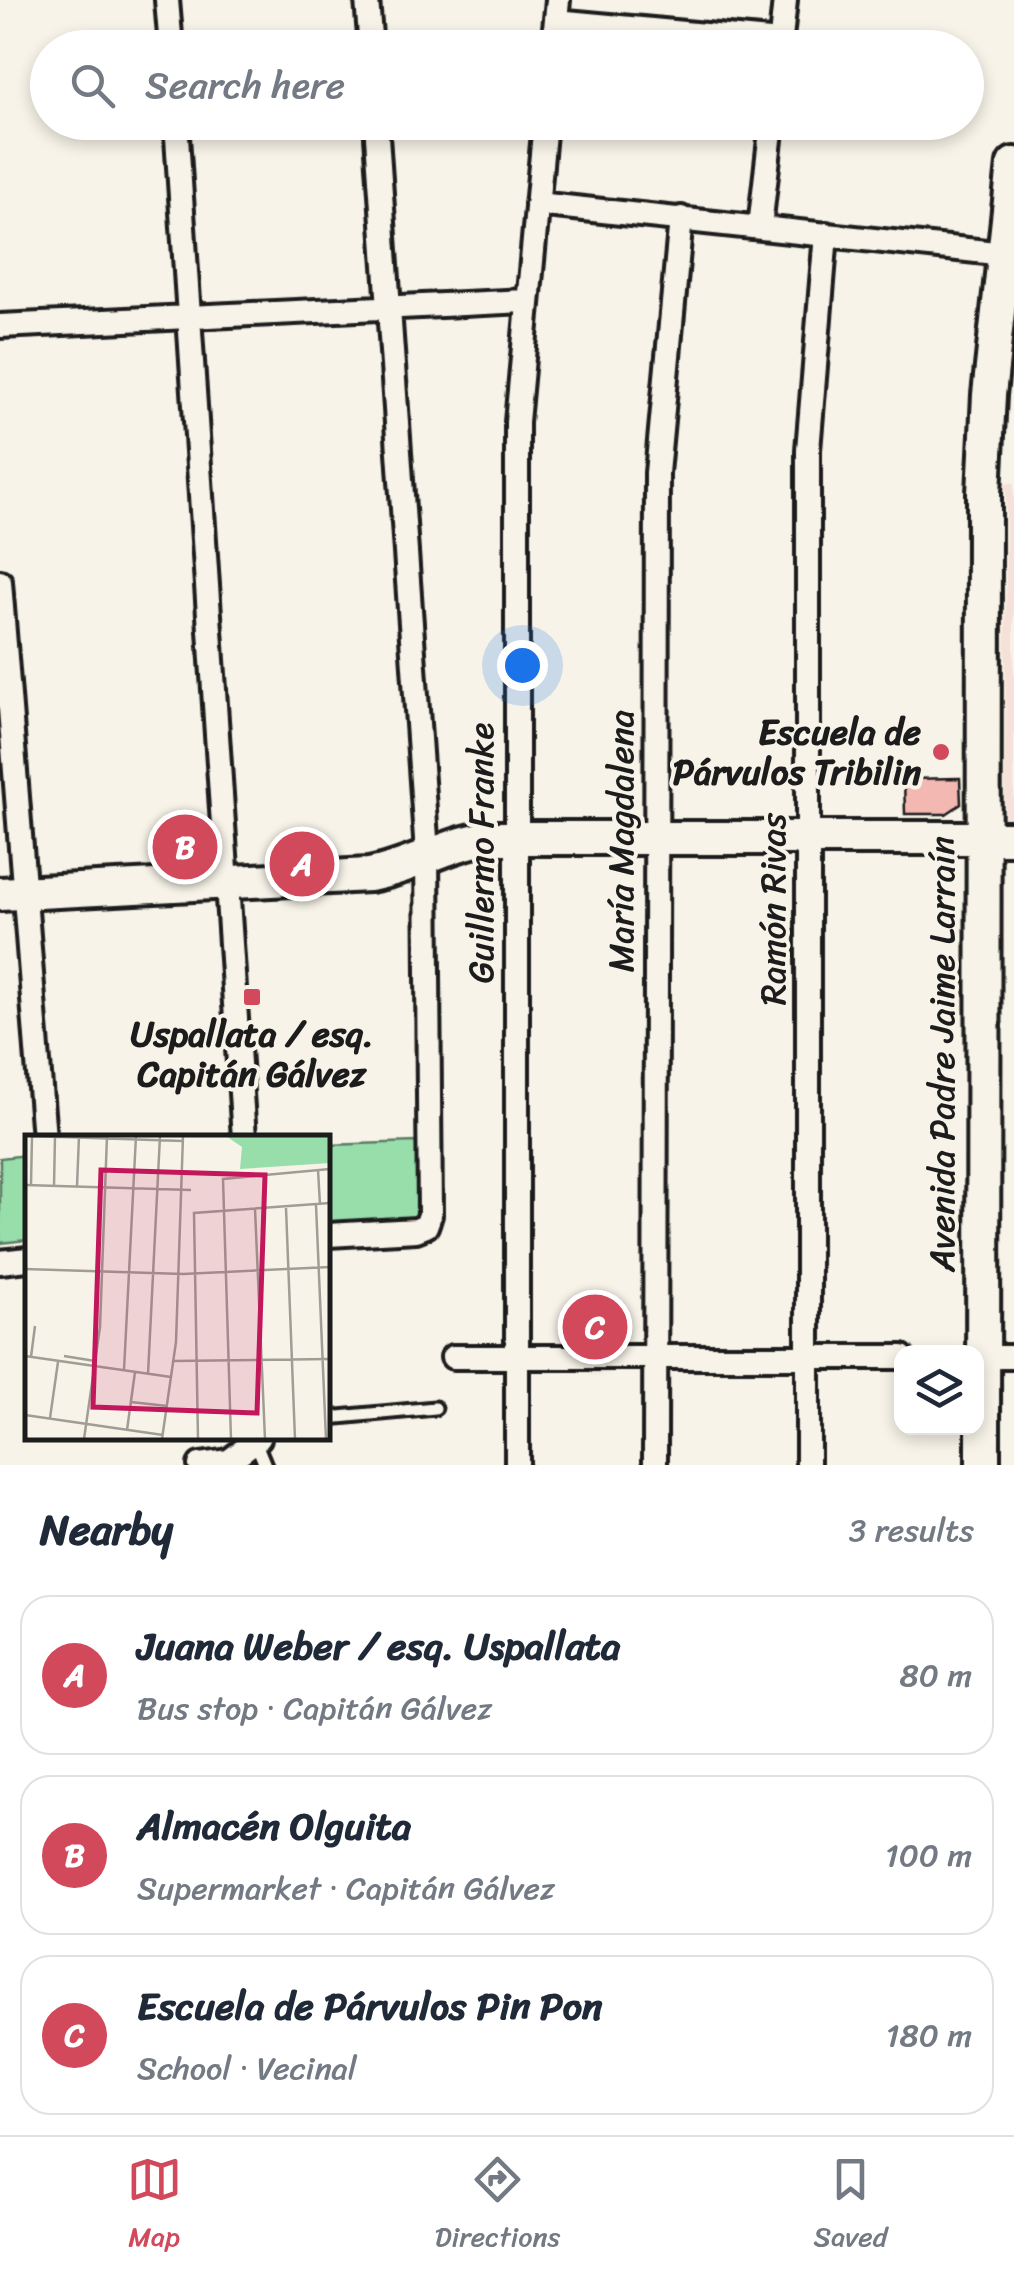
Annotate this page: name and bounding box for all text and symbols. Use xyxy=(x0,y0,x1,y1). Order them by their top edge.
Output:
search box xyxy=(30,30,984,140)
text: Search here xyxy=(145,52,345,119)
icon: search xyxy=(65,58,120,113)
your location xyxy=(497,640,548,691)
place label: Escuela de Párvulos Tribilin xyxy=(673,701,921,803)
street label: María Magdalena xyxy=(590,709,652,972)
street label: Guillermo Franke xyxy=(450,723,512,983)
marker: Escuela de Párvulos Tribilin xyxy=(930,741,952,763)
pin: B xyxy=(152,810,218,884)
street label: Ramón Rivas xyxy=(742,812,804,1005)
pin: A xyxy=(270,826,334,902)
street label: Avenida Padre Jaime Larraín xyxy=(911,836,973,1273)
marker: Uspallata / esq. Capitán Gálvez xyxy=(241,986,263,1008)
place label: Uspallata / esq. Capitán Gálvez xyxy=(131,1003,373,1105)
inset map xyxy=(25,1135,330,1440)
pin: C xyxy=(562,1290,628,1364)
map controls xyxy=(894,1345,984,1435)
button: layers xyxy=(894,1345,984,1435)
text: Nearby xyxy=(40,1493,173,1567)
text: 3 results xyxy=(849,1502,974,1559)
text: Juana Weber / esq. Uspallata xyxy=(137,1613,620,1680)
text: A xyxy=(64,1647,85,1704)
text: 80 m xyxy=(900,1647,972,1704)
text: Bus stop · Capitán Gálvez xyxy=(137,1680,493,1737)
text: Almacén Olguita xyxy=(137,1793,411,1860)
text: B xyxy=(64,1827,85,1884)
text: 100 m xyxy=(885,1827,972,1884)
text: Supermarket · Capitán Gálvez xyxy=(137,1860,555,1917)
text: Escuela de Párvulos Pin Pon xyxy=(137,1973,603,2040)
text: C xyxy=(65,2007,84,2064)
text: 180 m xyxy=(886,2007,972,2064)
text: School · Vecinal xyxy=(137,2040,357,2097)
tab: Map xyxy=(127,2152,182,2261)
tab: Directions xyxy=(435,2152,560,2261)
tab: Saved xyxy=(814,2152,887,2261)

